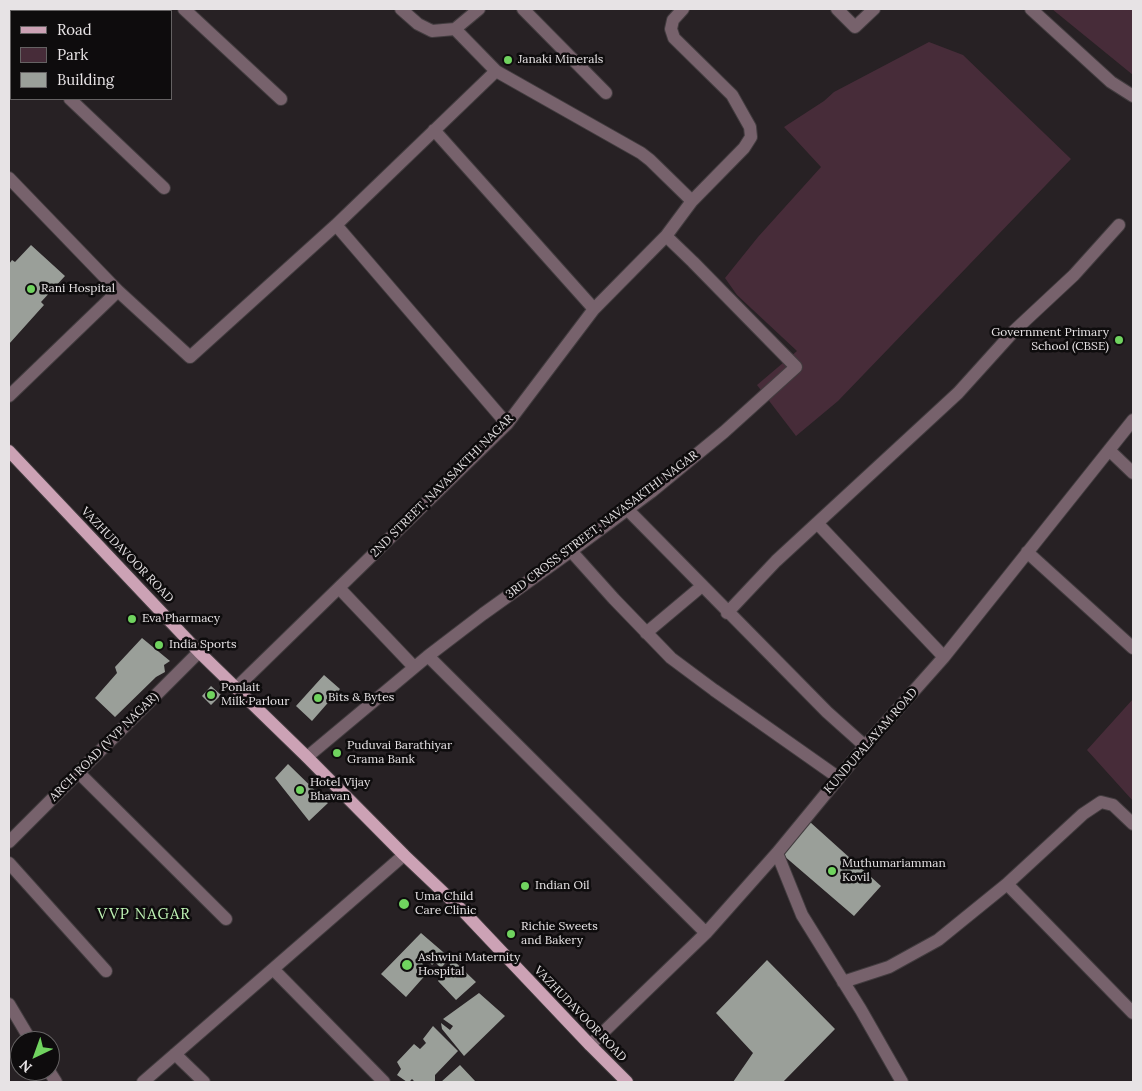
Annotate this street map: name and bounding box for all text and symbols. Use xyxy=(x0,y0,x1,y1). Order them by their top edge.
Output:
legend xyxy=(10,10,172,100)
text: Road xyxy=(57,20,92,39)
text: Park xyxy=(57,45,88,64)
place label: Janaki Minerals xyxy=(518,53,603,67)
marker: Janaki Minerals xyxy=(502,54,514,66)
text: Building xyxy=(57,70,114,89)
place label: Rani Hospital xyxy=(41,282,115,296)
marker: Rani Hospital xyxy=(25,283,37,295)
place label: Government Primary School (CBSE) xyxy=(991,326,1109,354)
marker: Government Primary School (CBSE) xyxy=(1113,334,1125,346)
street label: 2ND STREET, NAVASAKTHI NAGAR xyxy=(368,412,516,560)
street label: 3RD CROSS STREET, NAVASAKTHI NAGAR xyxy=(503,448,701,602)
street label: VAZHUDAVOOR ROAD xyxy=(78,504,176,606)
place label: Eva Pharmacy xyxy=(142,612,220,626)
marker: Eva Pharmacy xyxy=(126,613,138,625)
place label: India Sports xyxy=(169,638,236,652)
marker: India Sports xyxy=(153,639,165,651)
place label: Ponlait Milk Parlour xyxy=(221,681,289,709)
street label: KUNDUPALAYAM ROAD xyxy=(821,685,921,797)
marker: Ponlait Milk Parlour xyxy=(205,689,217,701)
street label: ARCH ROAD (VVP NAGAR) xyxy=(47,690,161,804)
place label: Bits & Bytes xyxy=(328,691,394,705)
marker: Bits & Bytes xyxy=(312,692,324,704)
place label: Puduvai Barathiyar Grama Bank xyxy=(347,739,452,767)
marker: Puduvai Barathiyar Grama Bank xyxy=(331,747,343,759)
place label: Hotel Vijay Bhavan xyxy=(310,776,370,804)
marker: Hotel Vijay Bhavan xyxy=(294,784,306,796)
place label: Muthumariamman Kovil xyxy=(842,857,946,885)
marker: Muthumariamman Kovil xyxy=(826,865,838,877)
place label: Indian Oil xyxy=(535,879,590,893)
marker: Indian Oil xyxy=(519,880,531,892)
place label: Uma Child Care Clinic xyxy=(415,890,476,918)
marker: Uma Child Care Clinic xyxy=(397,897,411,911)
district label: VVP NAGAR xyxy=(96,906,192,924)
place label: Richie Sweets and Bakery xyxy=(521,920,598,948)
marker: Richie Sweets and Bakery xyxy=(505,928,517,940)
place label: Ashwini Maternity Hospital xyxy=(418,951,520,979)
marker: Ashwini Maternity Hospital xyxy=(400,958,414,972)
street label: VAZHUDAVOOR ROAD xyxy=(531,963,629,1065)
north arrow xyxy=(10,1031,60,1081)
text: N xyxy=(16,1056,36,1077)

